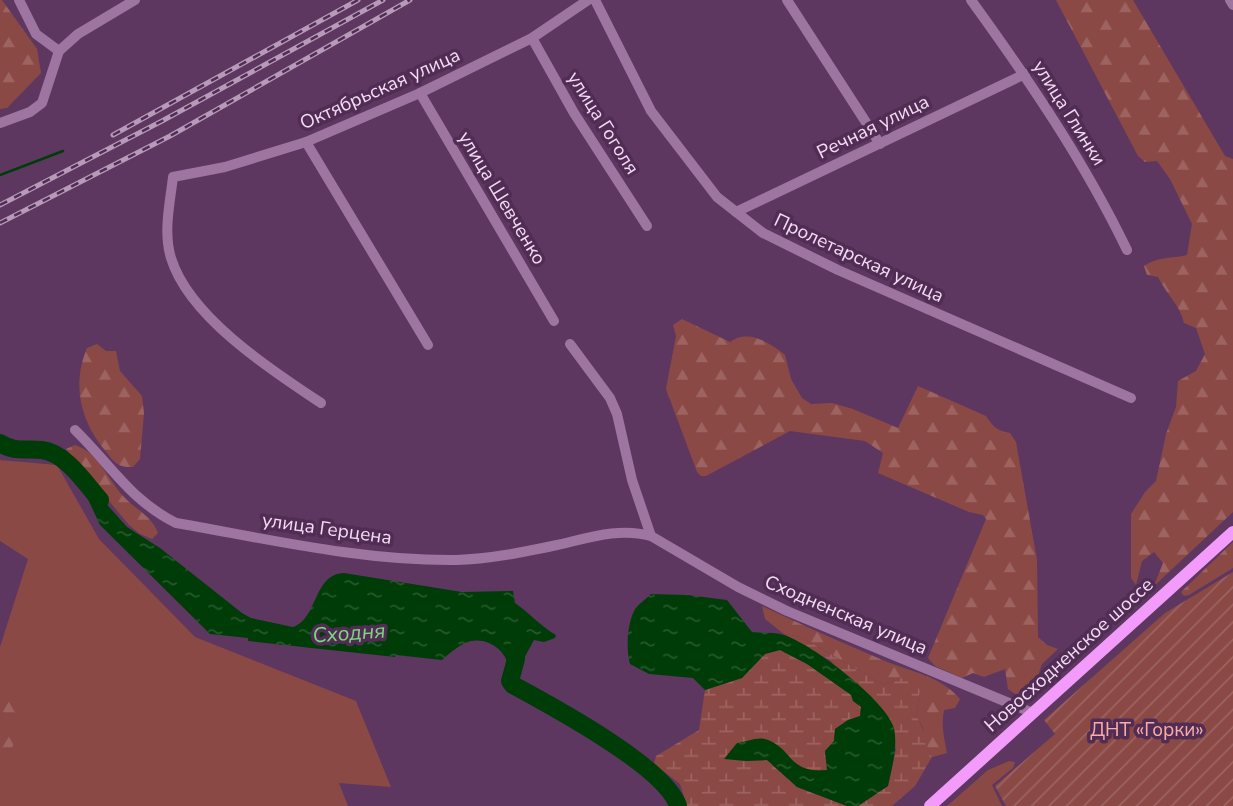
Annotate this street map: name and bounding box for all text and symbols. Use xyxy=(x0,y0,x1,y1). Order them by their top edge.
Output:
street label: Октябрьская улица xyxy=(296,42,464,136)
street label: улица Глинки xyxy=(1026,55,1112,171)
street label: улица Гоголя xyxy=(561,67,645,179)
street label: Речная улица xyxy=(812,89,934,165)
street label: улица Шевченко xyxy=(452,126,552,270)
street label: Пролетарская улица xyxy=(770,207,948,309)
street label: улица Герцена xyxy=(261,507,393,551)
street label: Сходненская улица xyxy=(761,569,931,661)
street label: Новосходненское шоссе xyxy=(979,572,1159,738)
water label: Сходня xyxy=(312,616,386,650)
park label: ДНТ «Горки» xyxy=(1090,717,1204,743)

